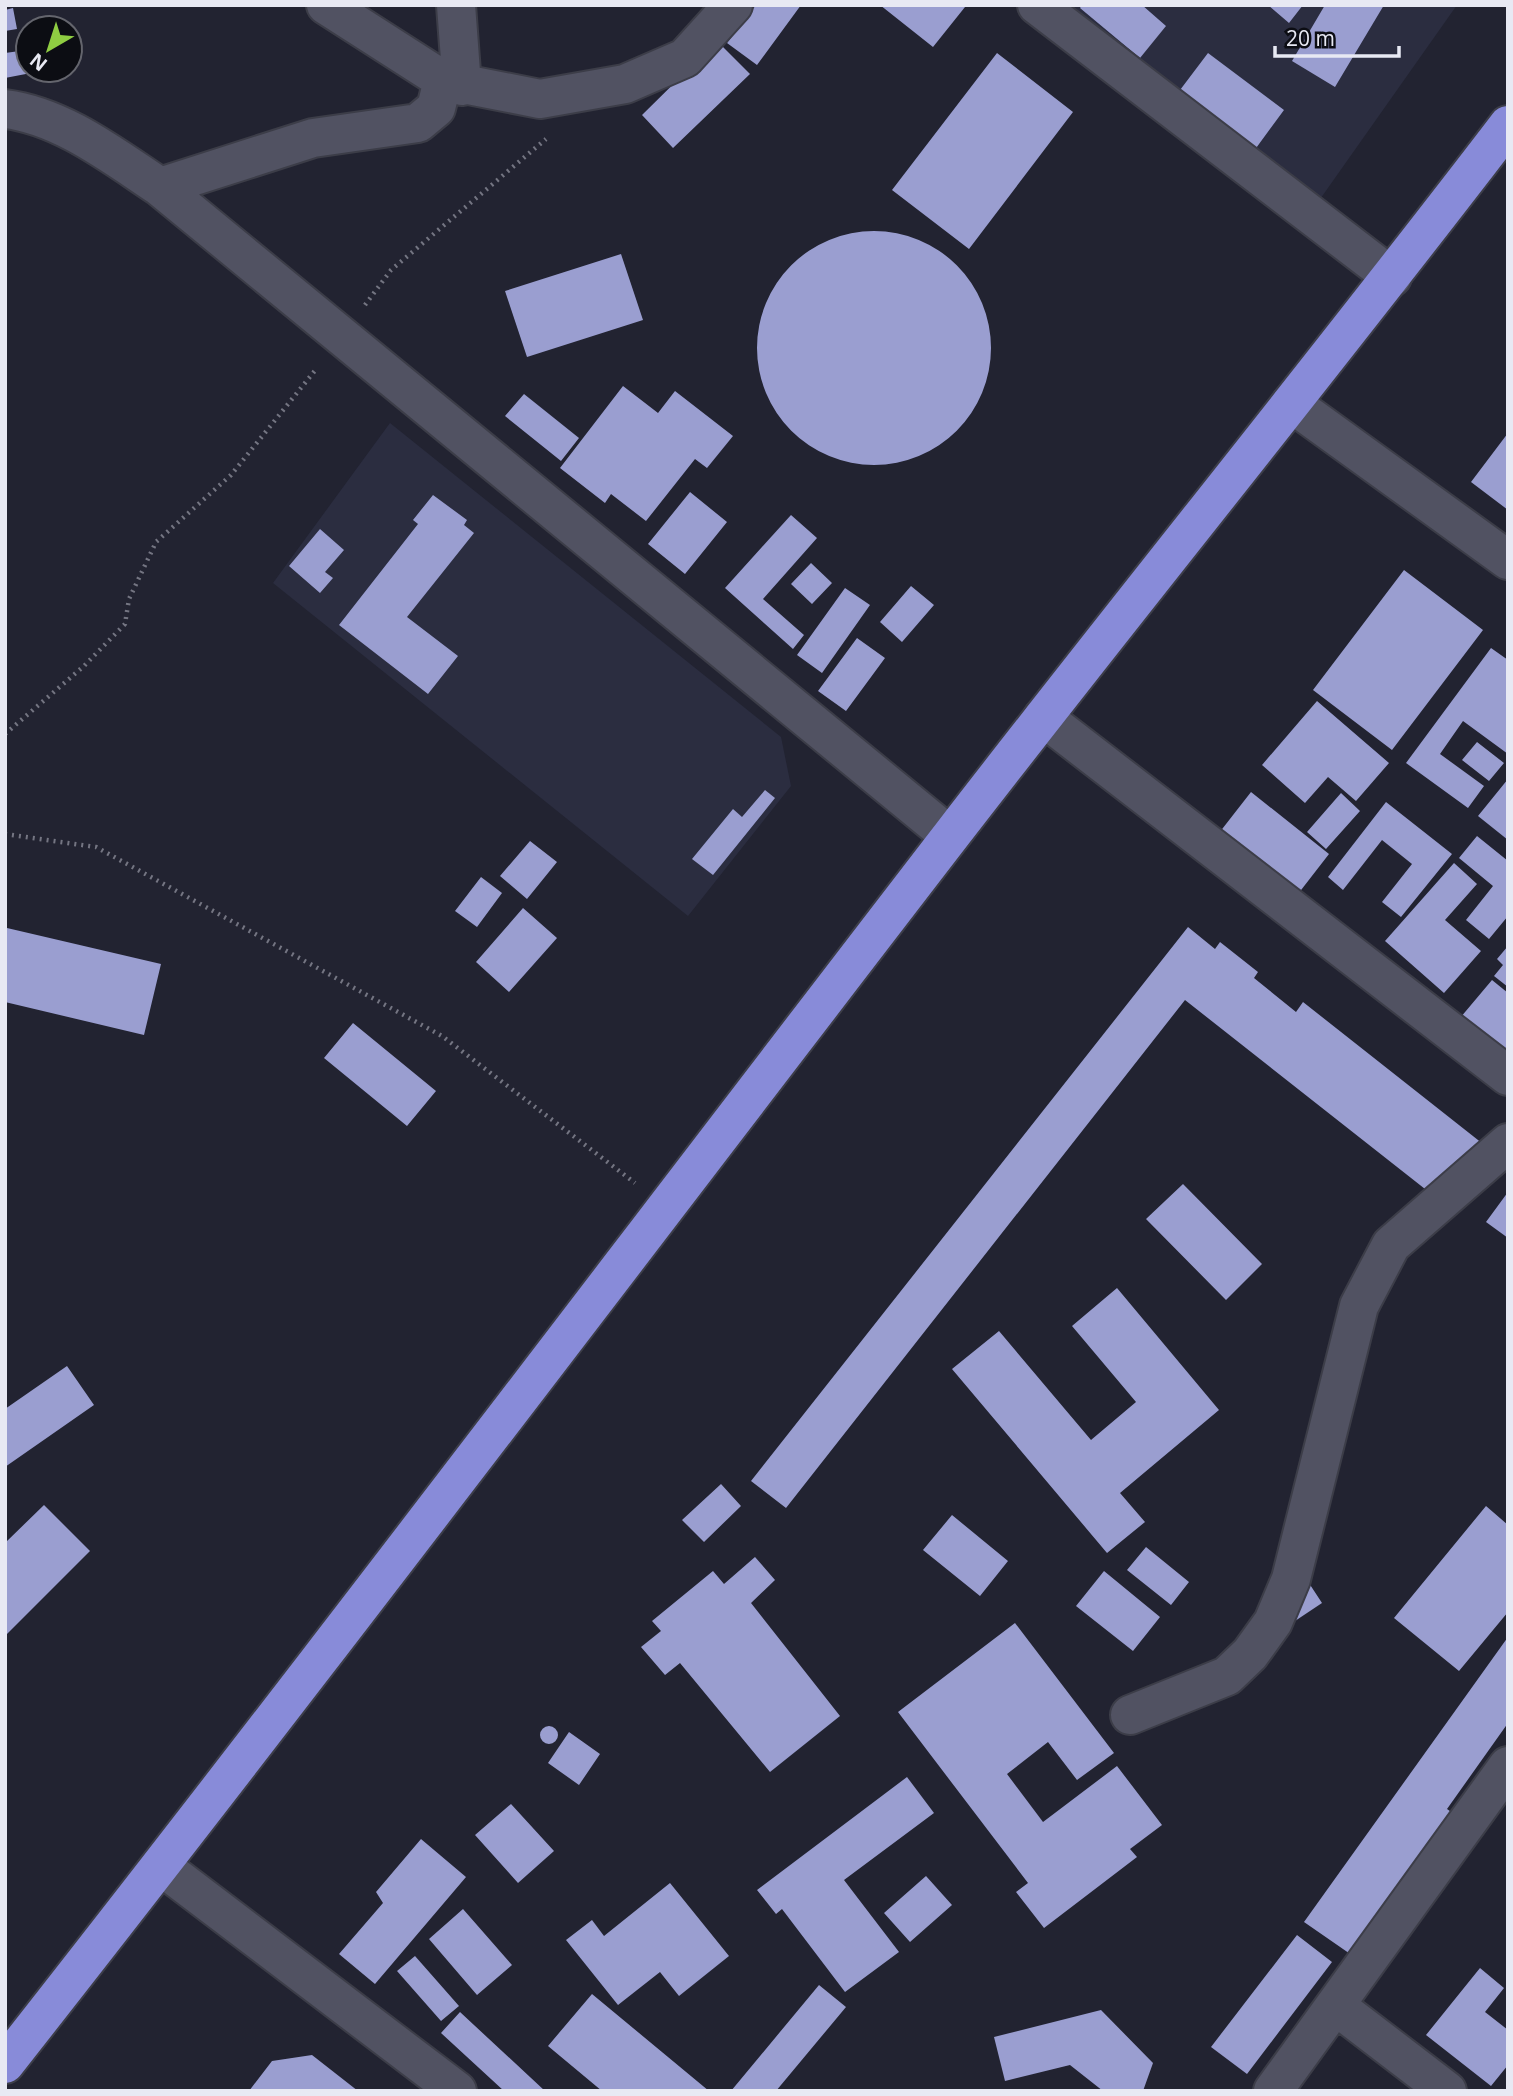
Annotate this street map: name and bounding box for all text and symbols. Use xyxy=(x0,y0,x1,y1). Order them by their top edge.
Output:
north arrow xyxy=(14,14,84,84)
scale bar xyxy=(1275,14,1399,58)
text: 20 m xyxy=(1286,24,1335,52)
text: N xyxy=(24,47,52,77)

